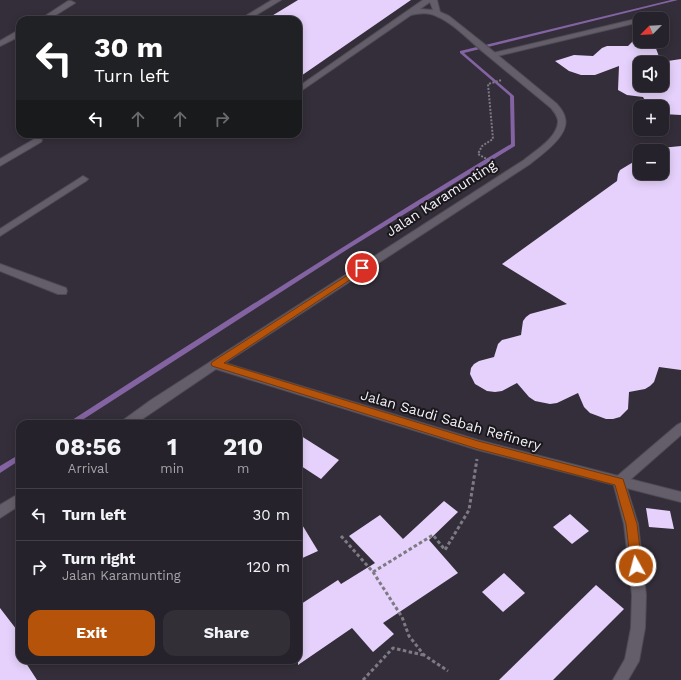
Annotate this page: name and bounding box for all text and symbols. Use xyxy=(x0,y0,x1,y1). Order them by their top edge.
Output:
north arrow xyxy=(633,12,669,48)
map controls xyxy=(633,12,669,180)
text: 30 m xyxy=(94,31,163,64)
icon: left xyxy=(28,32,80,84)
button: sound xyxy=(633,56,669,92)
text: Turn left xyxy=(94,65,169,86)
button: + xyxy=(633,100,669,136)
icon: left xyxy=(85,108,107,130)
icon: ahead xyxy=(127,108,149,130)
icon: ahead xyxy=(169,108,191,130)
icon: right xyxy=(211,108,233,130)
button: − xyxy=(633,144,669,180)
street label: Jalan Karamunting xyxy=(383,156,499,240)
pin xyxy=(345,251,379,285)
icon: arrive xyxy=(351,257,373,279)
street label: Jalan Saudi Sabah Refinery xyxy=(359,387,544,454)
text: 08:56 xyxy=(55,433,121,461)
text: 1 xyxy=(167,433,177,461)
text: 210 xyxy=(223,433,263,461)
text: Arrival xyxy=(68,461,108,476)
text: min xyxy=(160,461,184,476)
text: m xyxy=(237,461,249,476)
icon: left xyxy=(28,504,50,526)
text: Turn left xyxy=(62,506,126,524)
text: 30 m xyxy=(253,506,290,524)
position arrow xyxy=(615,545,657,587)
text: Turn right xyxy=(62,550,135,568)
icon: right xyxy=(28,556,50,578)
text: 120 m xyxy=(247,558,290,576)
text: Jalan Karamunting xyxy=(62,568,181,583)
button: Exit xyxy=(28,610,155,656)
button: Share xyxy=(163,610,290,656)

